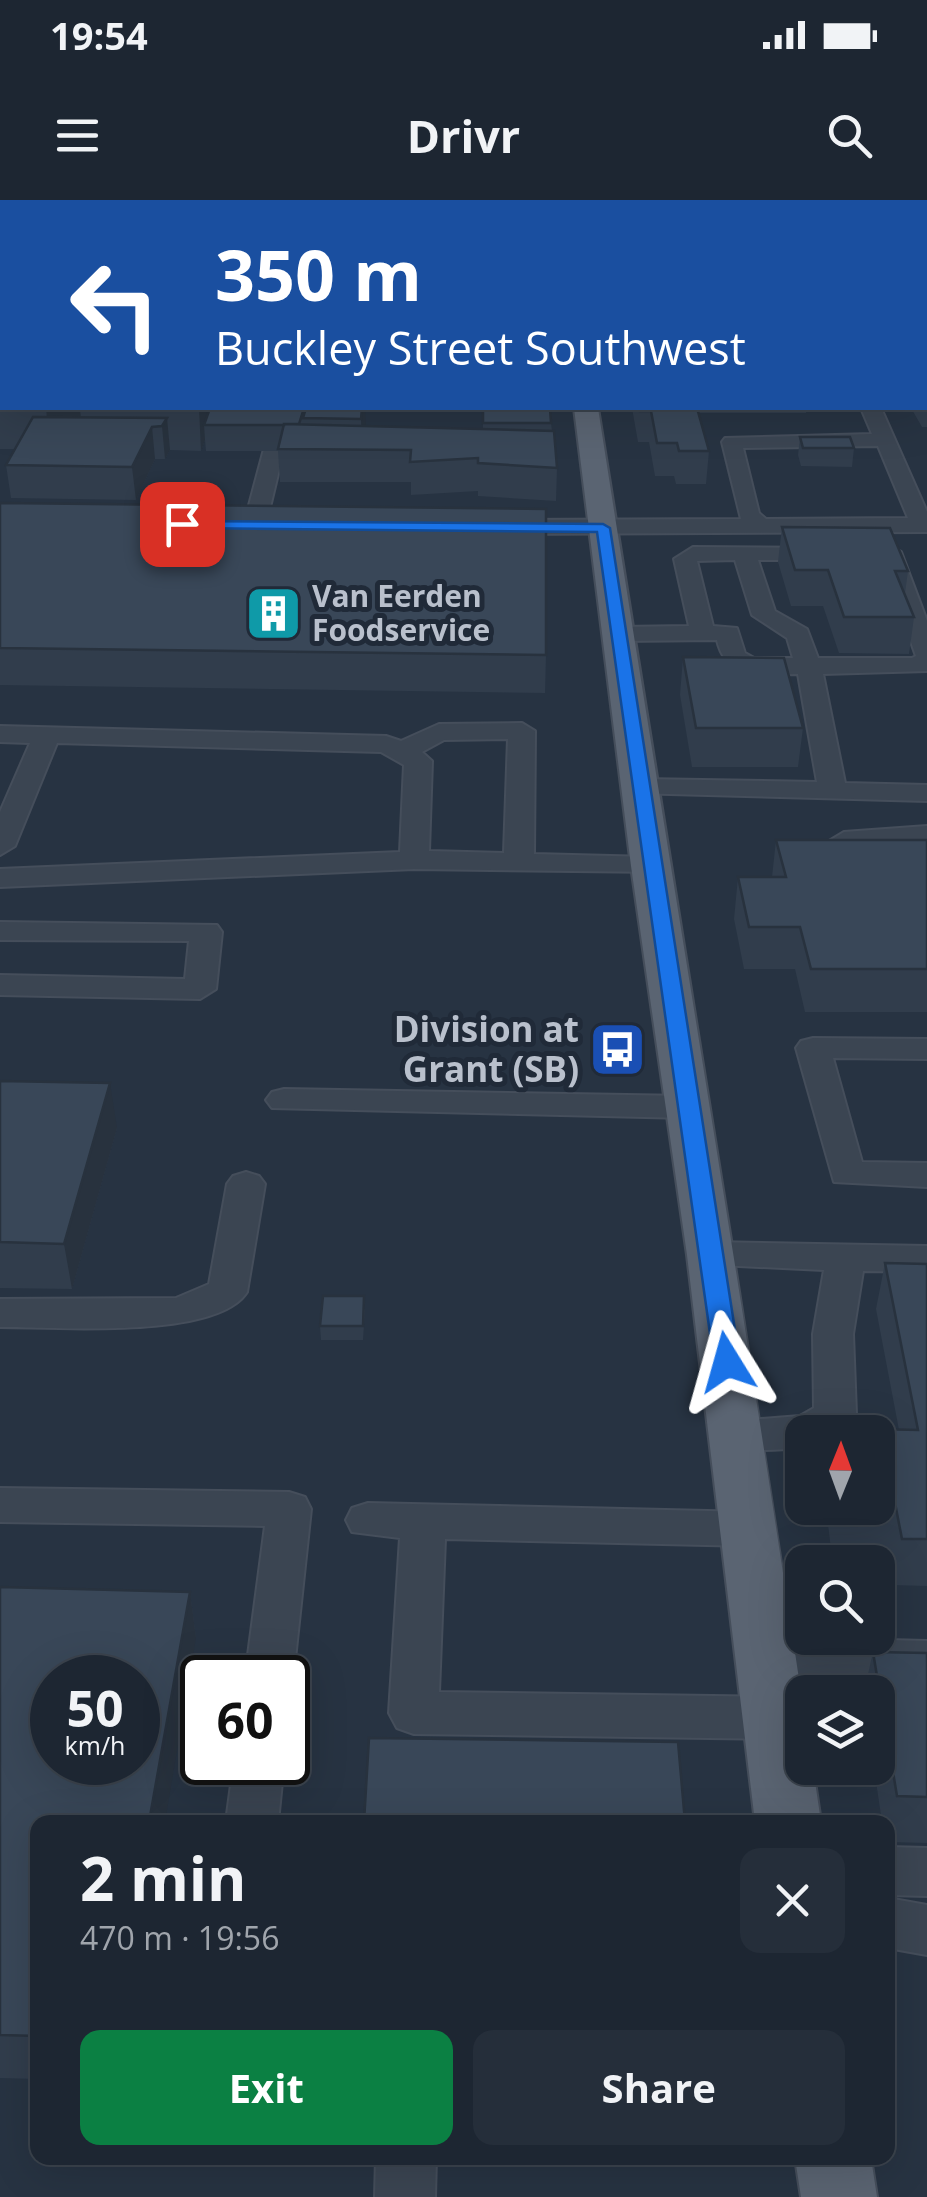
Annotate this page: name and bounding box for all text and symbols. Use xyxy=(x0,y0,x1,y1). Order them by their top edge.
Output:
text: 19:54 xyxy=(50,9,148,61)
text: Drivr xyxy=(407,105,520,166)
icon: menu xyxy=(50,108,105,163)
icon: search xyxy=(822,108,877,163)
text: 350 m xyxy=(215,226,422,322)
icon: left xyxy=(50,240,180,370)
text: Buckley Street Southwest xyxy=(215,317,746,378)
pin xyxy=(140,482,225,567)
icon: arrive xyxy=(155,497,210,552)
place label: Van Eerden Foodservice xyxy=(312,575,490,650)
building icon: Van Eerden Foodservice xyxy=(243,584,303,644)
place label: Division at Grant (SB) xyxy=(394,1005,579,1092)
bus stop icon: Division at Grant (SB) xyxy=(588,1020,648,1080)
position arrow xyxy=(675,1310,779,1414)
north arrow xyxy=(785,1415,895,1525)
map controls xyxy=(785,1415,895,1785)
button: search xyxy=(785,1545,895,1655)
speed limit sign: 60 xyxy=(180,1655,310,1785)
text: 50 xyxy=(66,1674,124,1742)
button: layers xyxy=(785,1675,895,1785)
text: km/h xyxy=(65,1728,125,1762)
text: 2 min xyxy=(80,1837,247,1919)
button: close xyxy=(740,1848,845,1953)
text: 470 m · 19:56 xyxy=(80,1916,279,1959)
button: Exit xyxy=(80,2030,453,2145)
button: Share xyxy=(473,2030,845,2145)

